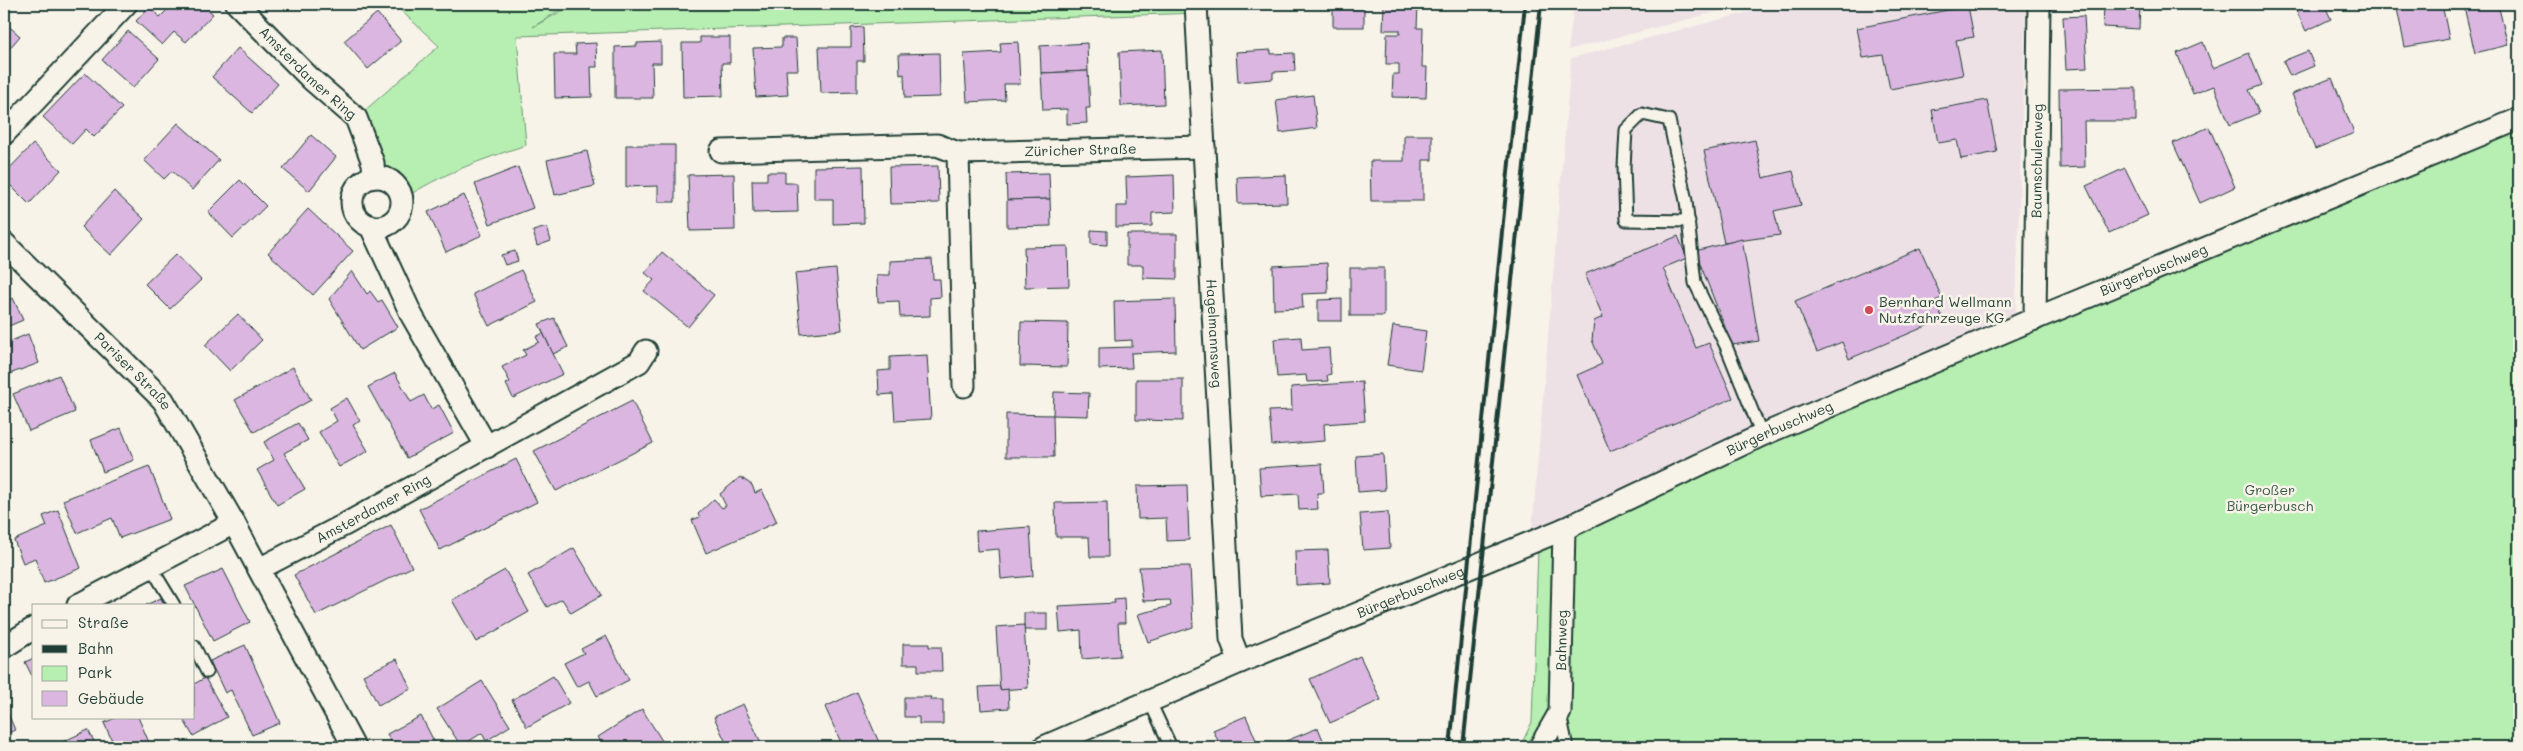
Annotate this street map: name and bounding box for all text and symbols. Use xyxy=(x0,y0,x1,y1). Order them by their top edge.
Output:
street label: Amsterdamer Ring xyxy=(255,22,361,123)
street label: Baumschulenweg xyxy=(2026,104,2047,218)
street label: Züricher Straße xyxy=(1024,139,1137,160)
street label: Bürgerbuschweg xyxy=(2097,239,2210,300)
street label: Hagelmannsweg xyxy=(1202,279,1227,388)
place label: Bernhard Wellmann Nutzfahrzeuge KG xyxy=(1879,292,2012,327)
marker: Bernhard Wellmann Nutzfahrzeuge KG xyxy=(1863,304,1875,316)
street label: Pariser Straße xyxy=(91,328,177,413)
street label: Bürgerbuschweg xyxy=(1723,396,1836,460)
street label: Amsterdamer Ring xyxy=(312,469,433,547)
park label: Großer Bürgerbusch xyxy=(2227,480,2313,515)
street label: Bürgerbuschweg xyxy=(1354,561,1467,622)
legend xyxy=(32,604,195,718)
street label: Bahnweg xyxy=(1551,610,1571,671)
text: Straße xyxy=(78,612,129,632)
text: Bahn xyxy=(78,638,113,658)
text: Park xyxy=(78,662,112,682)
text: Gebäude xyxy=(78,688,144,708)

